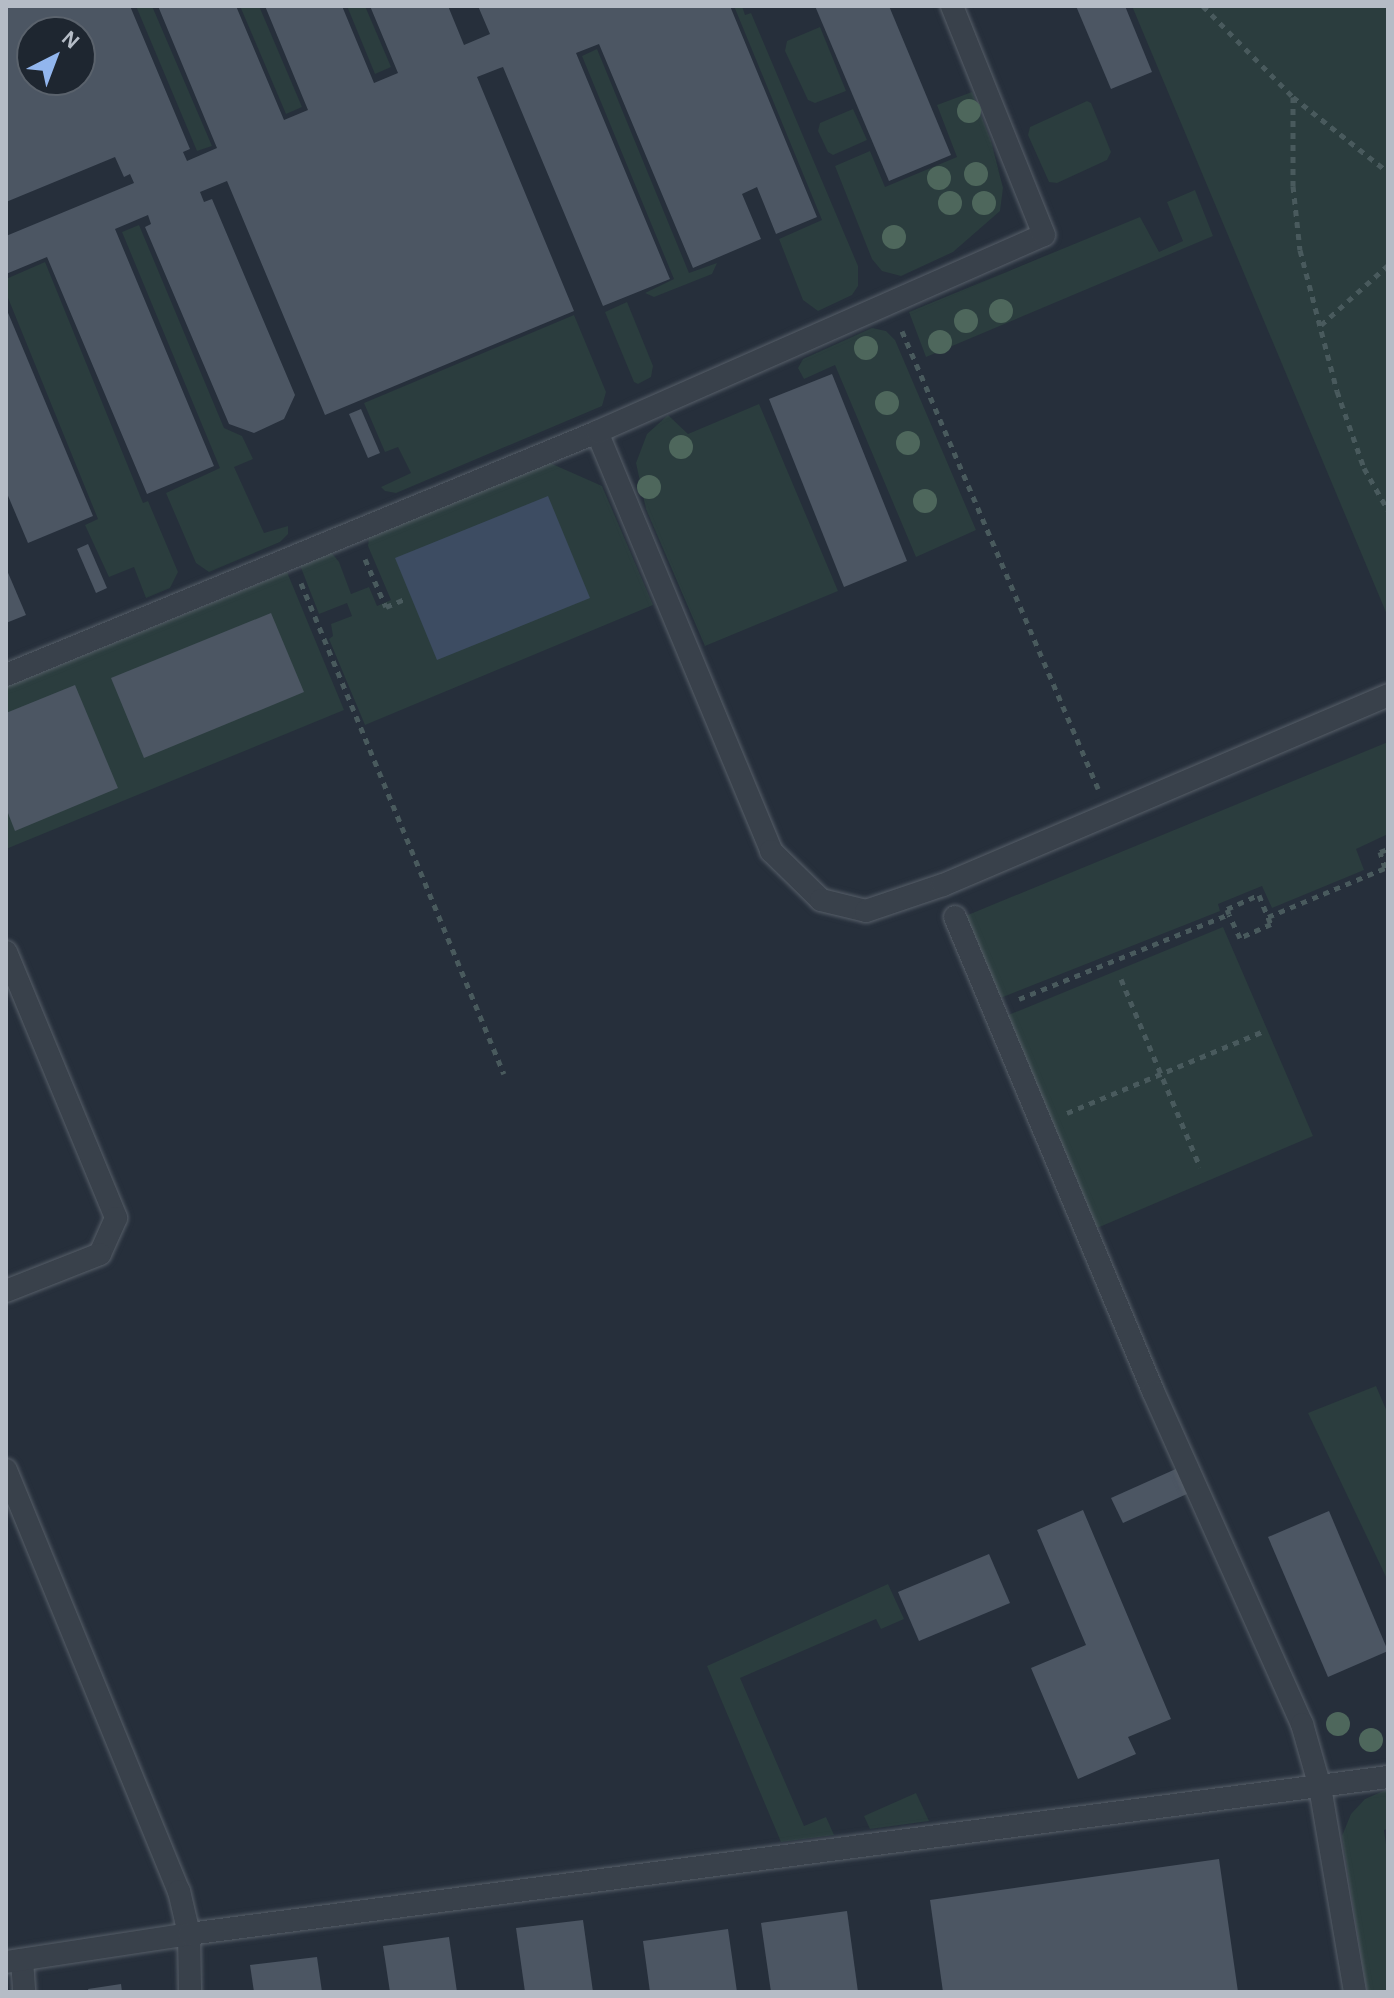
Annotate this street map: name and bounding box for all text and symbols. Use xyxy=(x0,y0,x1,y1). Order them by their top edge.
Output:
north arrow xyxy=(16,16,96,96)
text: N xyxy=(58,26,84,53)

